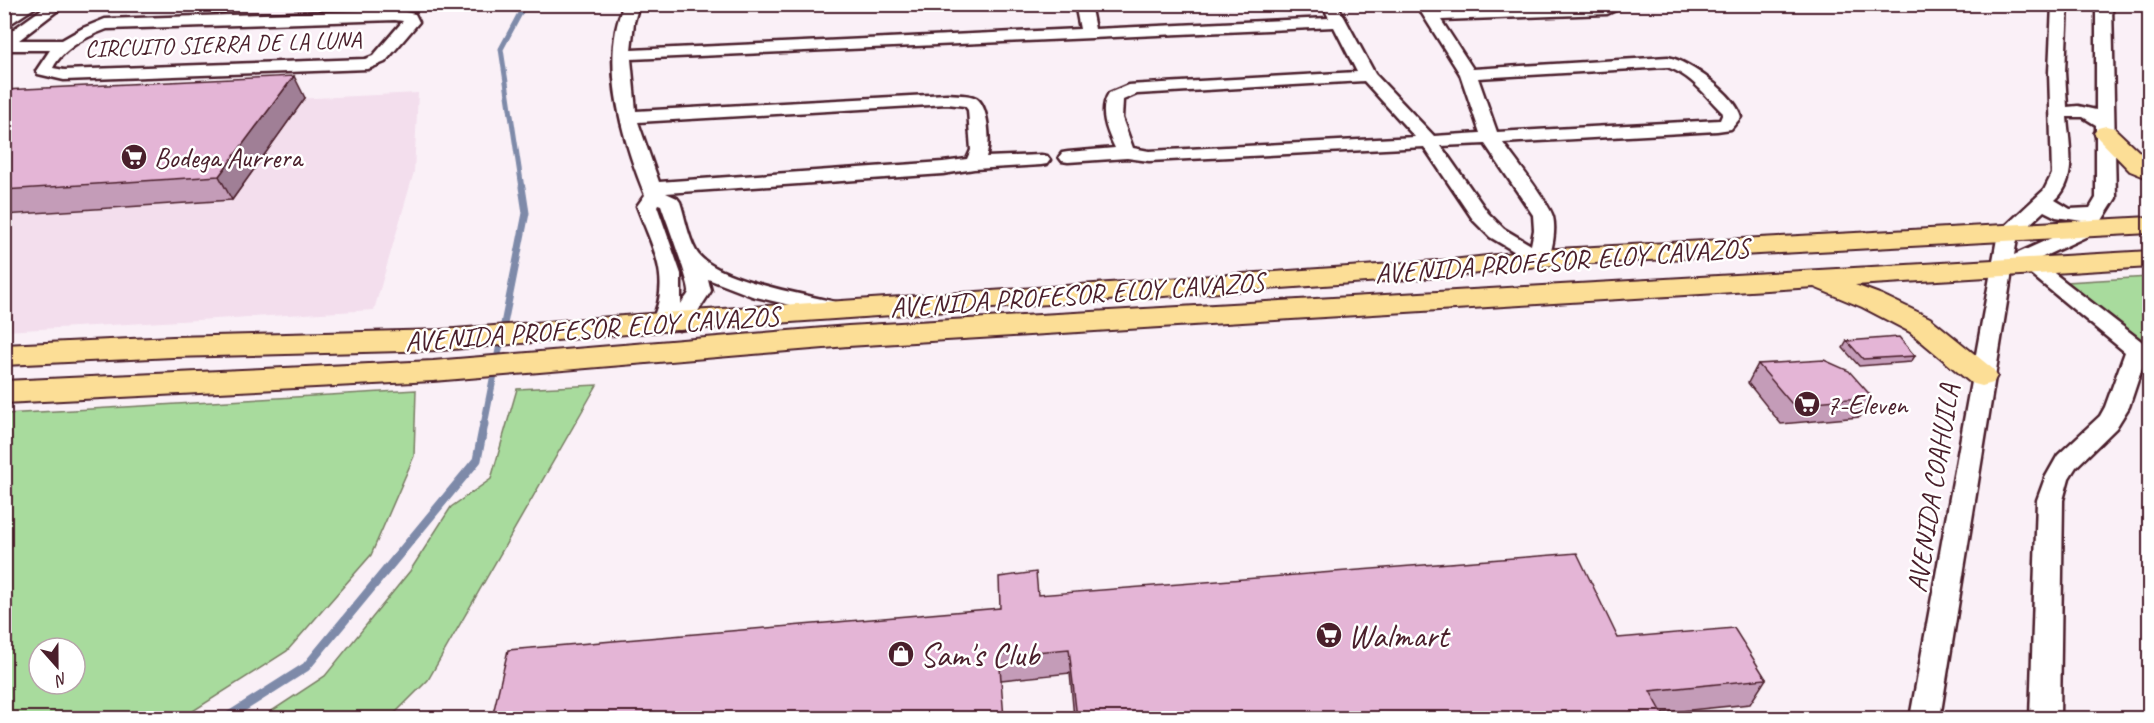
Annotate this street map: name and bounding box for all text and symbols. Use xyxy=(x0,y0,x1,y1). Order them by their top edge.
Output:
street label: CIRCUITO SIERRA DE LA LUNA xyxy=(84,24,363,64)
place label: Bodega Aurrera xyxy=(154,140,304,175)
supermarket icon: Bodega Aurrera xyxy=(119,142,149,172)
street label: AVENIDA PROFESOR ELOY CAVAZOS xyxy=(1374,230,1754,291)
street label: AVENIDA PROFESOR ELOY CAVAZOS xyxy=(889,264,1269,325)
street label: AVENIDA PROFESOR ELOY CAVAZOS xyxy=(404,298,784,359)
street label: AVENIDA COAHUILA xyxy=(1899,380,1966,595)
place label: 7-Eleven xyxy=(1826,387,1909,422)
supermarket icon: 7-Eleven xyxy=(1792,389,1822,419)
place label: Walmart xyxy=(1348,615,1451,657)
supermarket icon: Walmart xyxy=(1314,620,1344,650)
place label: Sam's Club xyxy=(920,634,1041,676)
north arrow xyxy=(27,636,87,696)
shop icon: Sam's Club xyxy=(886,639,916,669)
text: N xyxy=(51,668,70,691)

